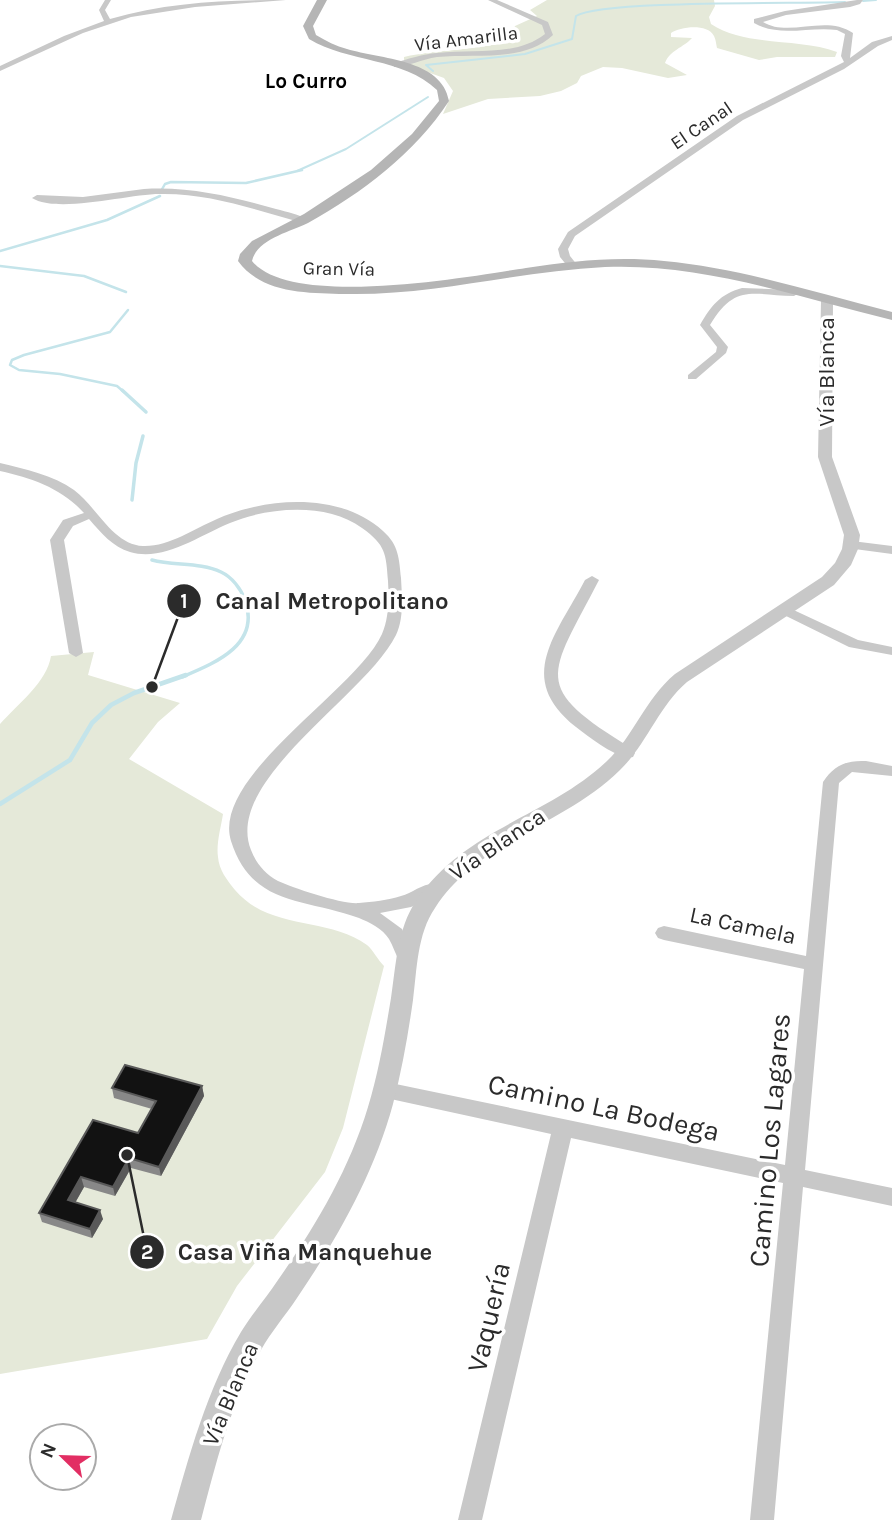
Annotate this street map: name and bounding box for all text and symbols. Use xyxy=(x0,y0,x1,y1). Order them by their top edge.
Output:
street label: Vía Amarilla xyxy=(413,22,519,56)
district label: Lo Curro xyxy=(265,69,347,93)
street label: El Canal xyxy=(666,97,737,154)
street label: Gran Vía xyxy=(303,257,375,281)
street label: Vía Blanca xyxy=(813,317,840,427)
callout: Canal Metropolitano xyxy=(167,578,463,623)
text: Canal Metropolitano xyxy=(215,587,449,615)
text: 1 xyxy=(180,589,188,613)
street label: Vía Blanca xyxy=(444,803,550,886)
street label: La Camela xyxy=(687,901,799,950)
street label: Camino Los Lagares xyxy=(742,1012,797,1268)
street label: Camino La Bodega xyxy=(485,1067,723,1148)
callout: Casa Viña Manquehue xyxy=(129,1230,447,1275)
text: Casa Viña Manquehue xyxy=(178,1238,432,1266)
text: 2 xyxy=(141,1240,153,1264)
street label: Vaquería xyxy=(460,1259,517,1375)
street label: Vía Blanca xyxy=(197,1338,264,1450)
north arrow xyxy=(28,1422,98,1492)
text: N xyxy=(35,1440,61,1461)

